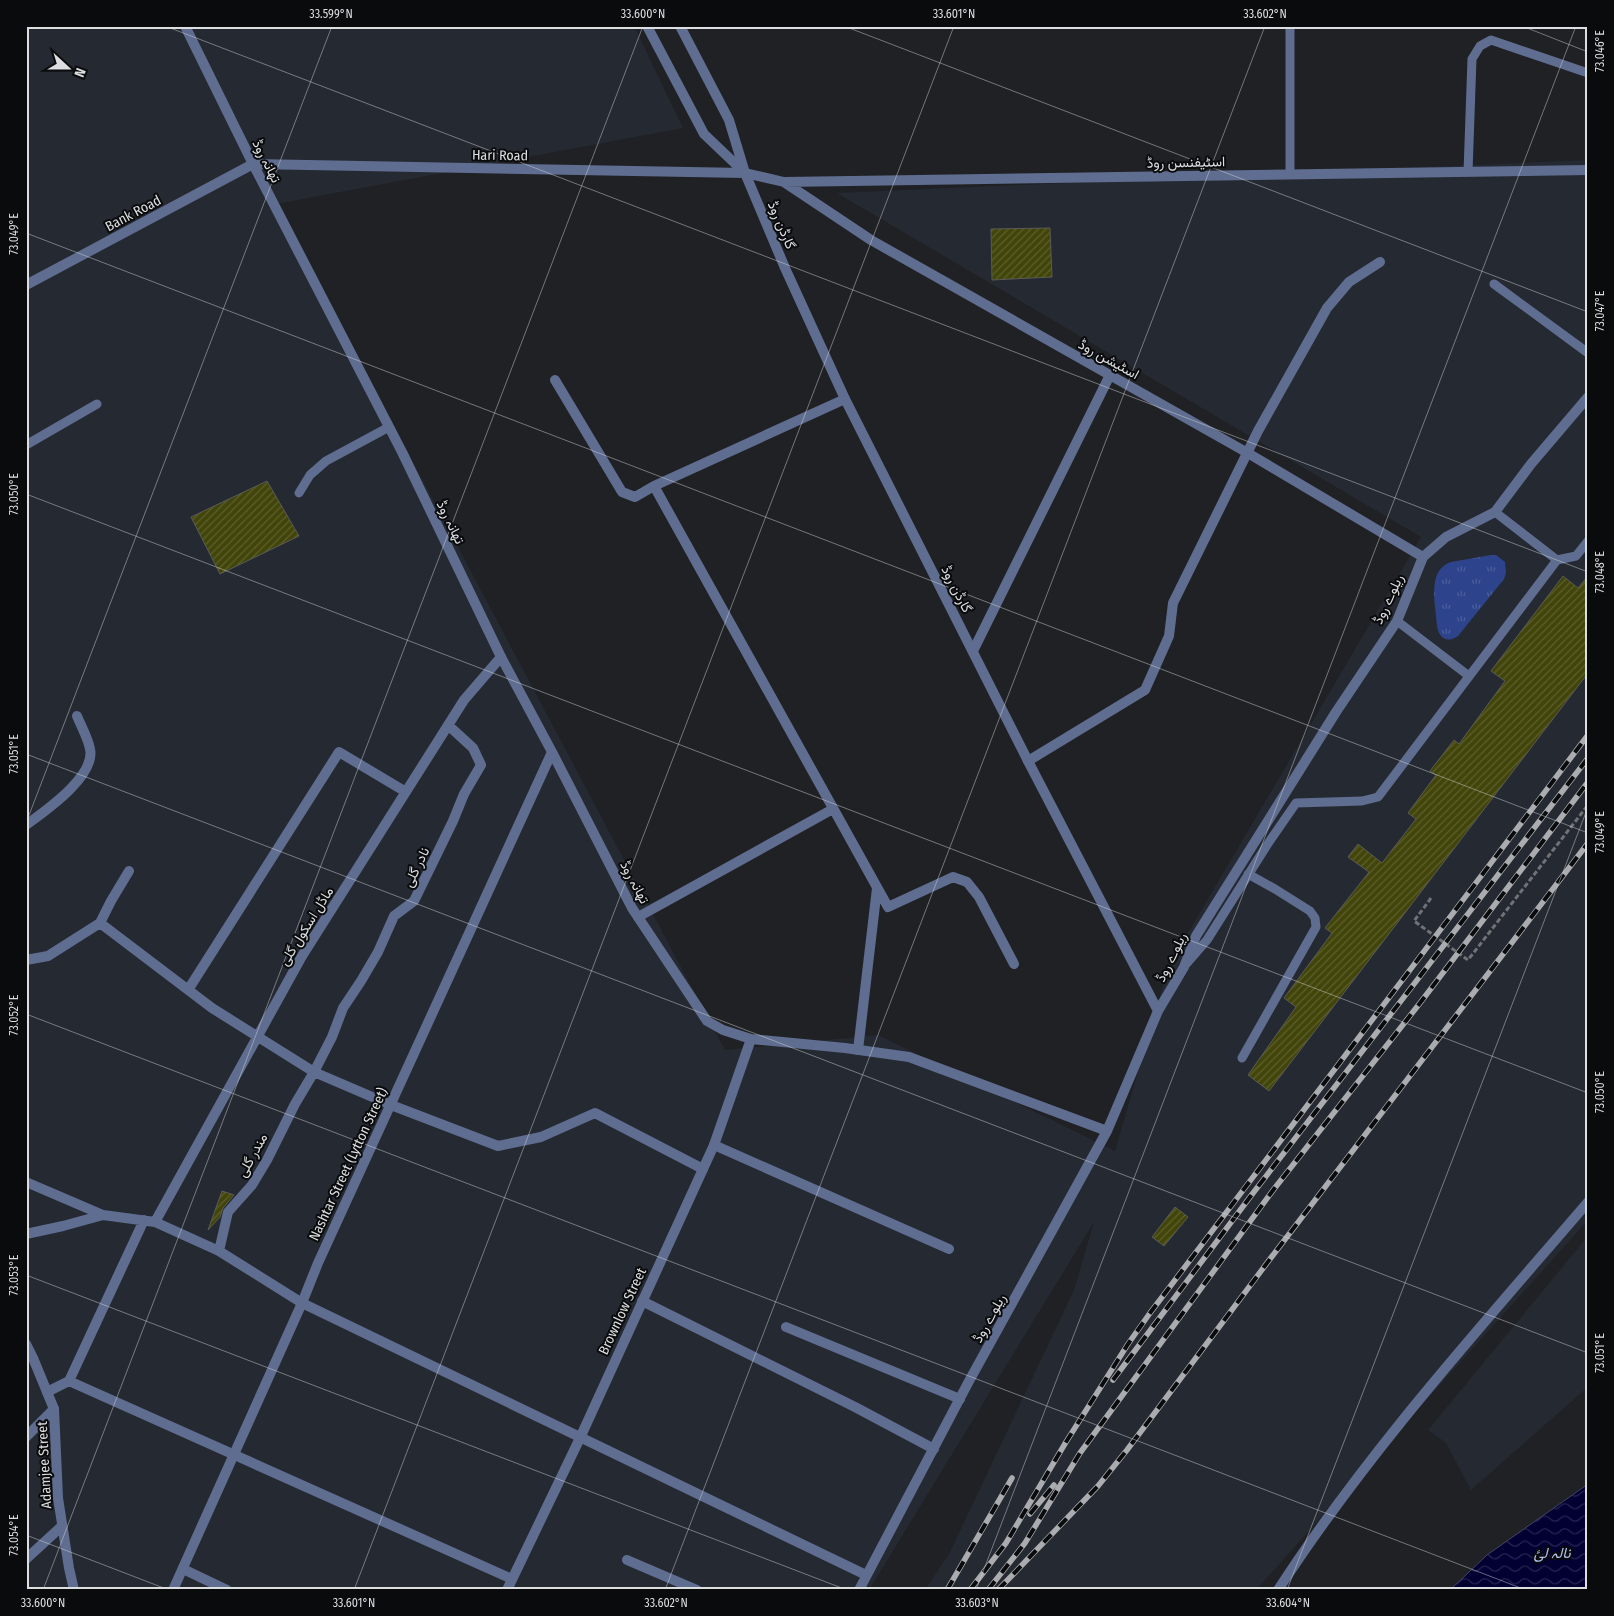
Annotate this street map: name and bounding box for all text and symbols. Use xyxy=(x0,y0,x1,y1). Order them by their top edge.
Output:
text: 33.599°N xyxy=(309,7,353,21)
text: 33.600°N xyxy=(621,7,665,21)
text: 33.601°N xyxy=(933,7,975,21)
text: 33.602°N xyxy=(1243,7,1287,21)
text: 73.046°E xyxy=(1593,30,1607,72)
north arrow xyxy=(42,42,92,92)
text: N xyxy=(70,66,89,79)
street label: تھانہ روڈ xyxy=(248,137,285,186)
street label: Hari Road xyxy=(472,147,528,164)
street label: اسٹیفنسن روڈ xyxy=(1147,153,1225,172)
street label: Bank Road xyxy=(102,192,164,235)
street label: گارڈن روڈ xyxy=(764,199,799,252)
text: 73.049°E xyxy=(7,213,21,255)
text: 73.047°E xyxy=(1593,290,1607,331)
street label: اسٹیشن روڈ xyxy=(1075,336,1142,383)
text: 73.050°E xyxy=(7,473,21,515)
street label: تھانہ روڈ xyxy=(433,498,468,547)
text: 73.048°E xyxy=(1593,551,1607,593)
street label: گارڈن روڈ xyxy=(938,563,976,616)
street label: ریلوے روڈ xyxy=(1370,571,1407,627)
text: 73.051°E xyxy=(7,734,21,774)
text: 73.049°E xyxy=(1593,811,1607,853)
street label: نادر گلی xyxy=(400,845,433,890)
street label: تھانہ روڈ xyxy=(616,858,653,907)
street label: ماڈل اسکول گلی xyxy=(275,884,338,969)
street label: ریلوے روڈ xyxy=(1152,929,1191,985)
text: 73.052°E xyxy=(7,994,21,1035)
text: 73.050°E xyxy=(1593,1071,1607,1113)
street label: Nashtar Street (Lytton Street) xyxy=(305,1085,391,1244)
street label: مندر گلی xyxy=(233,1130,271,1180)
text: 73.053°E xyxy=(7,1254,21,1295)
street label: Brownlow Street xyxy=(595,1265,650,1357)
street label: ریلوے روڈ xyxy=(969,1291,1010,1346)
text: 73.051°E xyxy=(1593,1333,1607,1373)
street label: Adamjee Street xyxy=(34,1420,55,1509)
text: 73.054°E xyxy=(7,1514,21,1556)
water label: نالہ لئ xyxy=(1533,1544,1571,1562)
text: 33.600°N xyxy=(21,1596,65,1610)
text: 33.601°N xyxy=(333,1596,375,1610)
text: 33.602°N xyxy=(644,1596,688,1610)
text: 33.603°N xyxy=(955,1596,999,1610)
text: 33.604°N xyxy=(1266,1596,1310,1610)

